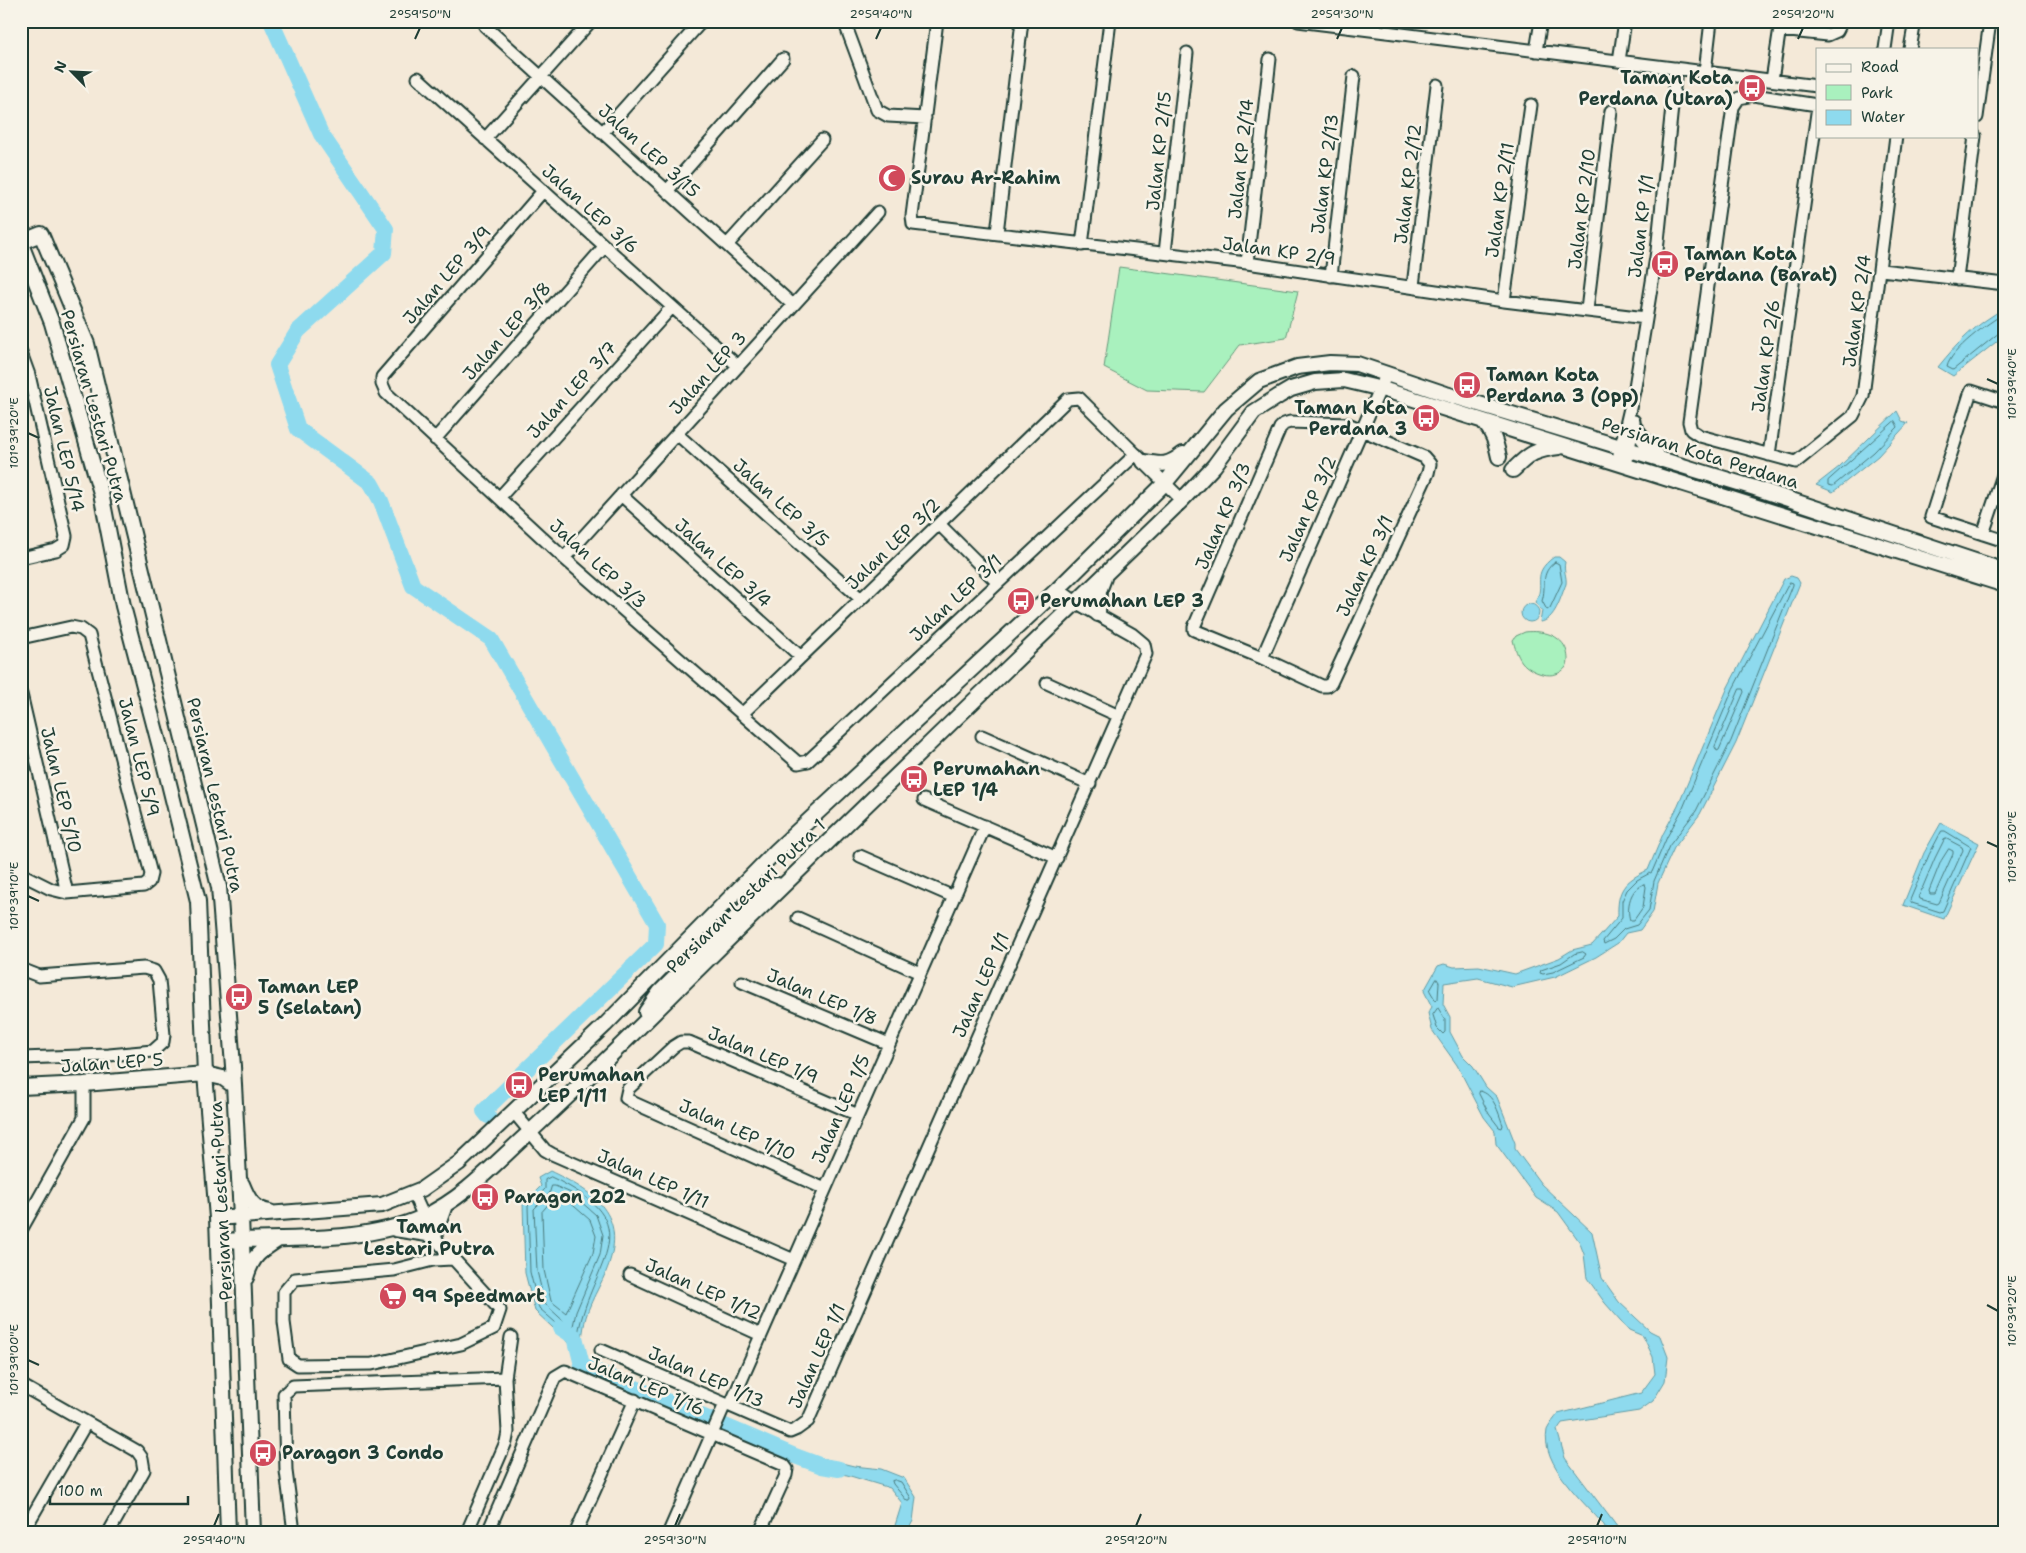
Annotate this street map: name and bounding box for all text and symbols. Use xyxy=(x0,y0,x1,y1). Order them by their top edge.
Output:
text: 2°59'50"N xyxy=(389,6,451,22)
text: 2°59'40"N xyxy=(849,6,913,22)
text: 2°59'30"N xyxy=(1310,6,1374,22)
text: 2°59'20"N xyxy=(1772,6,1834,22)
north arrow xyxy=(48,48,98,98)
legend xyxy=(1816,48,1978,138)
text: Road xyxy=(1861,57,1899,77)
text: N xyxy=(50,58,71,75)
place label: Taman Kota Perdana (Utara) xyxy=(1578,66,1734,111)
bus stop icon: Taman Kota Perdana (Utara) xyxy=(1737,73,1767,103)
text: Park xyxy=(1861,83,1893,103)
street label: Jalan KP 2/15 xyxy=(1141,90,1177,212)
street label: Jalan KP 2/14 xyxy=(1223,98,1259,220)
street label: Jalan LEP 3/15 xyxy=(593,99,705,203)
text: Water xyxy=(1861,107,1905,127)
street label: Jalan KP 2/13 xyxy=(1306,112,1344,236)
street label: Jalan KP 2/12 xyxy=(1389,122,1427,246)
street label: Jalan KP 2/11 xyxy=(1480,141,1520,259)
street label: Jalan KP 2/10 xyxy=(1563,147,1601,271)
street label: Jalan LEP 3/6 xyxy=(536,159,644,259)
mosque icon: Surau Ar-Rahim xyxy=(877,163,907,193)
place label: Surau Ar-Rahim xyxy=(911,166,1061,190)
street label: Jalan KP 1/1 xyxy=(1623,173,1659,279)
street label: Jalan LEP 3/9 xyxy=(398,221,496,329)
street label: Jalan KP 2/9 xyxy=(1221,231,1337,271)
place label: Taman Kota Perdana (Barat) xyxy=(1684,242,1837,287)
bus stop icon: Taman Kota Perdana (Barat) xyxy=(1650,249,1680,279)
street label: Jalan KP 2/4 xyxy=(1837,253,1877,369)
street label: Jalan LEP 3/8 xyxy=(458,277,556,385)
street label: Jalan KP 2/6 xyxy=(1746,298,1786,414)
street label: Persiaran Lestari Putra xyxy=(55,307,133,505)
street label: Jalan LEP 3 xyxy=(664,326,752,420)
street label: Jalan LEP 3/7 xyxy=(522,336,622,444)
text: 101°39'40"E xyxy=(2004,348,2020,420)
place label: Taman Kota Perdana 3 (Opp) xyxy=(1486,363,1639,408)
bus stop icon: Taman Kota Perdana 3 (Opp) xyxy=(1452,370,1482,400)
street label: Jalan LEP 5/14 xyxy=(38,384,90,514)
place label: Taman Kota Perdana 3 xyxy=(1294,396,1408,441)
text: 101°39'20"E xyxy=(6,397,22,469)
bus stop icon: Taman Kota Perdana 3 xyxy=(1411,403,1441,433)
street label: Persiaran Kota Perdana xyxy=(1598,411,1802,495)
street label: Jalan KP 3/2 xyxy=(1274,452,1342,566)
street label: Jalan LEP 3/5 xyxy=(728,453,834,553)
street label: Jalan KP 3/3 xyxy=(1190,459,1256,573)
street label: Jalan LEP 3/2 xyxy=(840,493,946,595)
street label: Jalan KP 3/1 xyxy=(1331,511,1399,621)
street label: Jalan LEP 3/4 xyxy=(669,513,777,613)
street label: Jalan LEP 3/3 xyxy=(544,514,652,614)
street label: Jalan LEP 3/1 xyxy=(905,549,1007,647)
bus stop icon: Perumahan LEP 3 xyxy=(1006,586,1036,616)
place label: Perumahan LEP 3 xyxy=(1040,589,1204,613)
street label: Jalan LEP 5/9 xyxy=(113,695,165,819)
street label: Persiaran Lestari Putra xyxy=(181,695,249,895)
street label: Jalan LEP 5/10 xyxy=(35,725,87,855)
place label: Perumahan LEP 1/4 xyxy=(933,757,1040,802)
bus stop icon: Perumahan LEP 1/4 xyxy=(899,764,929,794)
text: 101°39'30"E xyxy=(2004,811,2020,883)
street label: Persiaran Lestari Putra 1 xyxy=(661,813,831,979)
text: 101°39'10"E xyxy=(6,862,22,930)
street label: Jalan LEP 1/1 xyxy=(947,929,1015,1041)
street label: Jalan LEP 1/8 xyxy=(763,963,881,1031)
place label: Taman LEP 5 (Selatan) xyxy=(258,975,362,1020)
bus stop icon: Taman LEP 5 (Selatan) xyxy=(224,982,254,1012)
street label: Jalan LEP 1/9 xyxy=(704,1021,822,1089)
street label: Jalan LEP 5 xyxy=(60,1047,164,1079)
street label: Jalan LEP 1/5 xyxy=(806,1051,876,1167)
place label: Perumahan LEP 1/11 xyxy=(538,1063,645,1108)
bus stop icon: Perumahan LEP 1/11 xyxy=(504,1070,534,1100)
street label: Jalan LEP 1/10 xyxy=(675,1094,799,1166)
street label: Persiaran Lestari Putra xyxy=(204,1101,238,1301)
street label: Jalan LEP 1/11 xyxy=(593,1144,713,1214)
bus stop icon: Paragon 202 xyxy=(470,1182,500,1212)
place label: Paragon 202 xyxy=(504,1185,626,1209)
district label: Taman Lestari Putra xyxy=(364,1214,494,1261)
street label: Jalan LEP 1/12 xyxy=(641,1253,765,1325)
text: 101°39'20"E xyxy=(2004,1275,2020,1347)
supermarket icon: 99 Speedmart xyxy=(378,1281,408,1311)
place label: 99 Speedmart xyxy=(412,1284,545,1308)
street label: Jalan LEP 1/1 xyxy=(783,1300,851,1412)
text: 101°39'00"E xyxy=(6,1324,22,1396)
street label: Jalan LEP 1/13 xyxy=(644,1341,768,1413)
street label: Jalan LEP 1/16 xyxy=(584,1351,708,1421)
bus stop icon: Paragon 3 Condo xyxy=(248,1438,278,1468)
place label: Paragon 3 Condo xyxy=(282,1441,444,1465)
scale bar xyxy=(50,1473,188,1505)
text: 100 m xyxy=(58,1481,103,1501)
text: 2°59'40"N xyxy=(182,1532,246,1548)
text: 2°59'30"N xyxy=(643,1532,707,1548)
text: 2°59'20"N xyxy=(1105,1532,1167,1548)
text: 2°59'10"N xyxy=(1567,1532,1627,1548)

